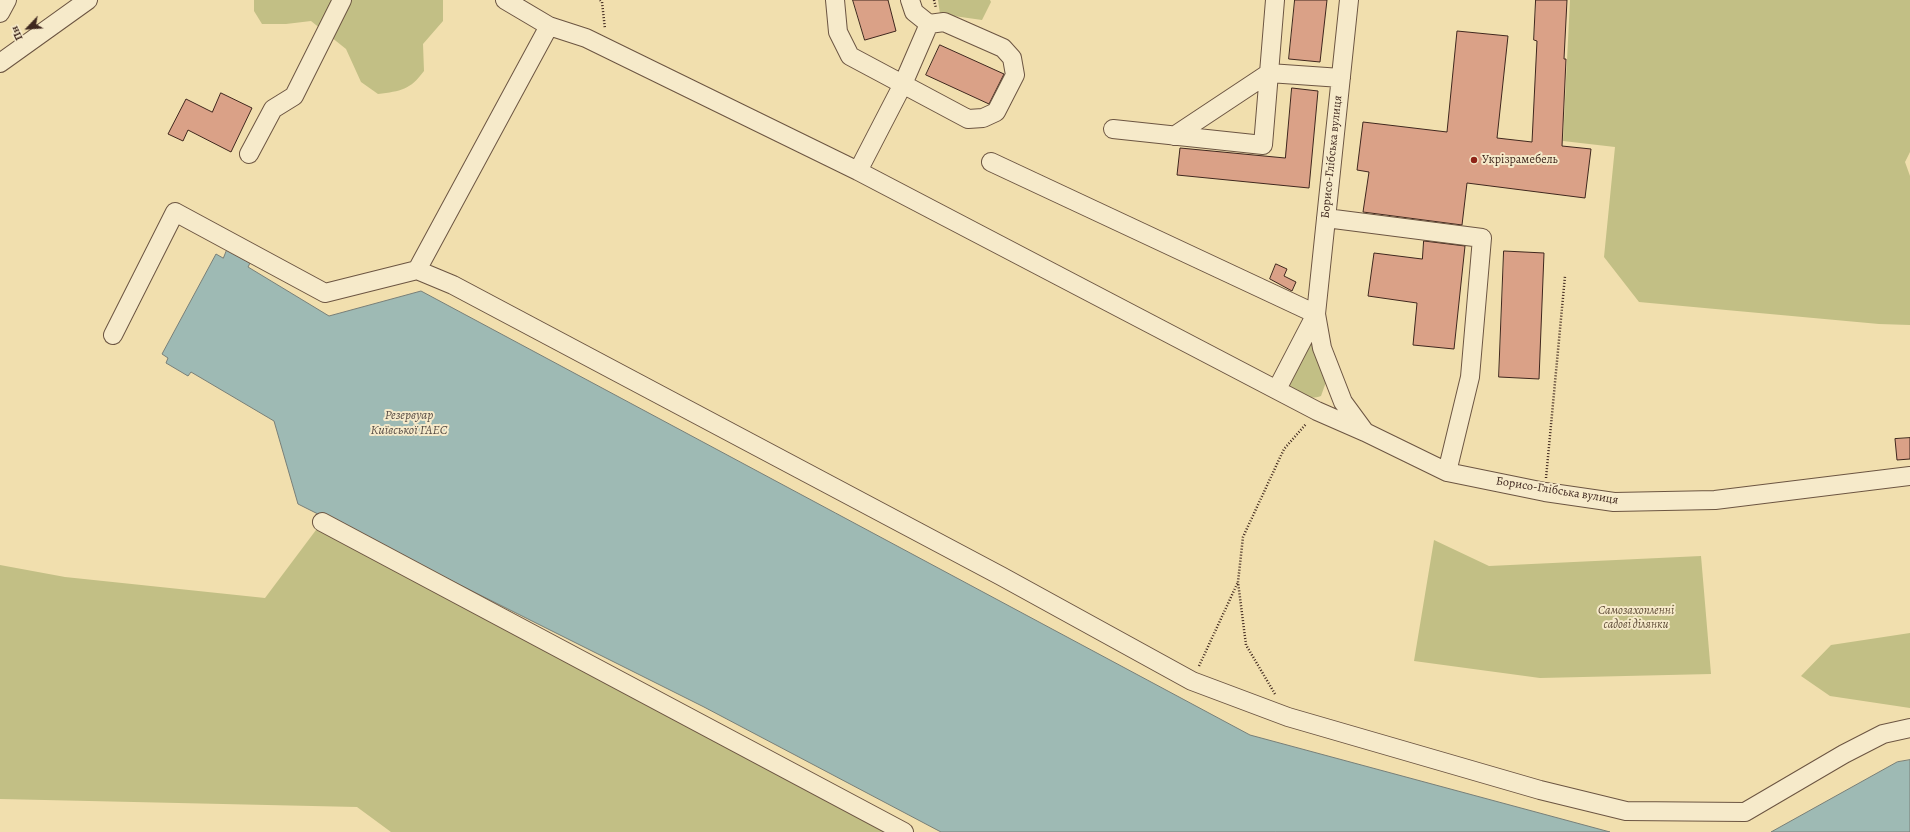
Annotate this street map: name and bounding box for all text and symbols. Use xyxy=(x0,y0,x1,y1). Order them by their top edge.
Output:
north arrow xyxy=(8,8,48,48)
text: Пн xyxy=(7,24,27,43)
street label: Борисо-Глібська вулиця xyxy=(1318,95,1346,219)
place label: Укрізрамебель xyxy=(1482,153,1558,167)
marker: Укрізрамебель xyxy=(1469,155,1479,165)
water label: Резервуар Київської ГАЕС xyxy=(370,408,448,439)
street label: Борисо-Глібська вулиця xyxy=(1495,474,1619,508)
park label: Самозахопленні садові ділянки xyxy=(1598,604,1674,632)

